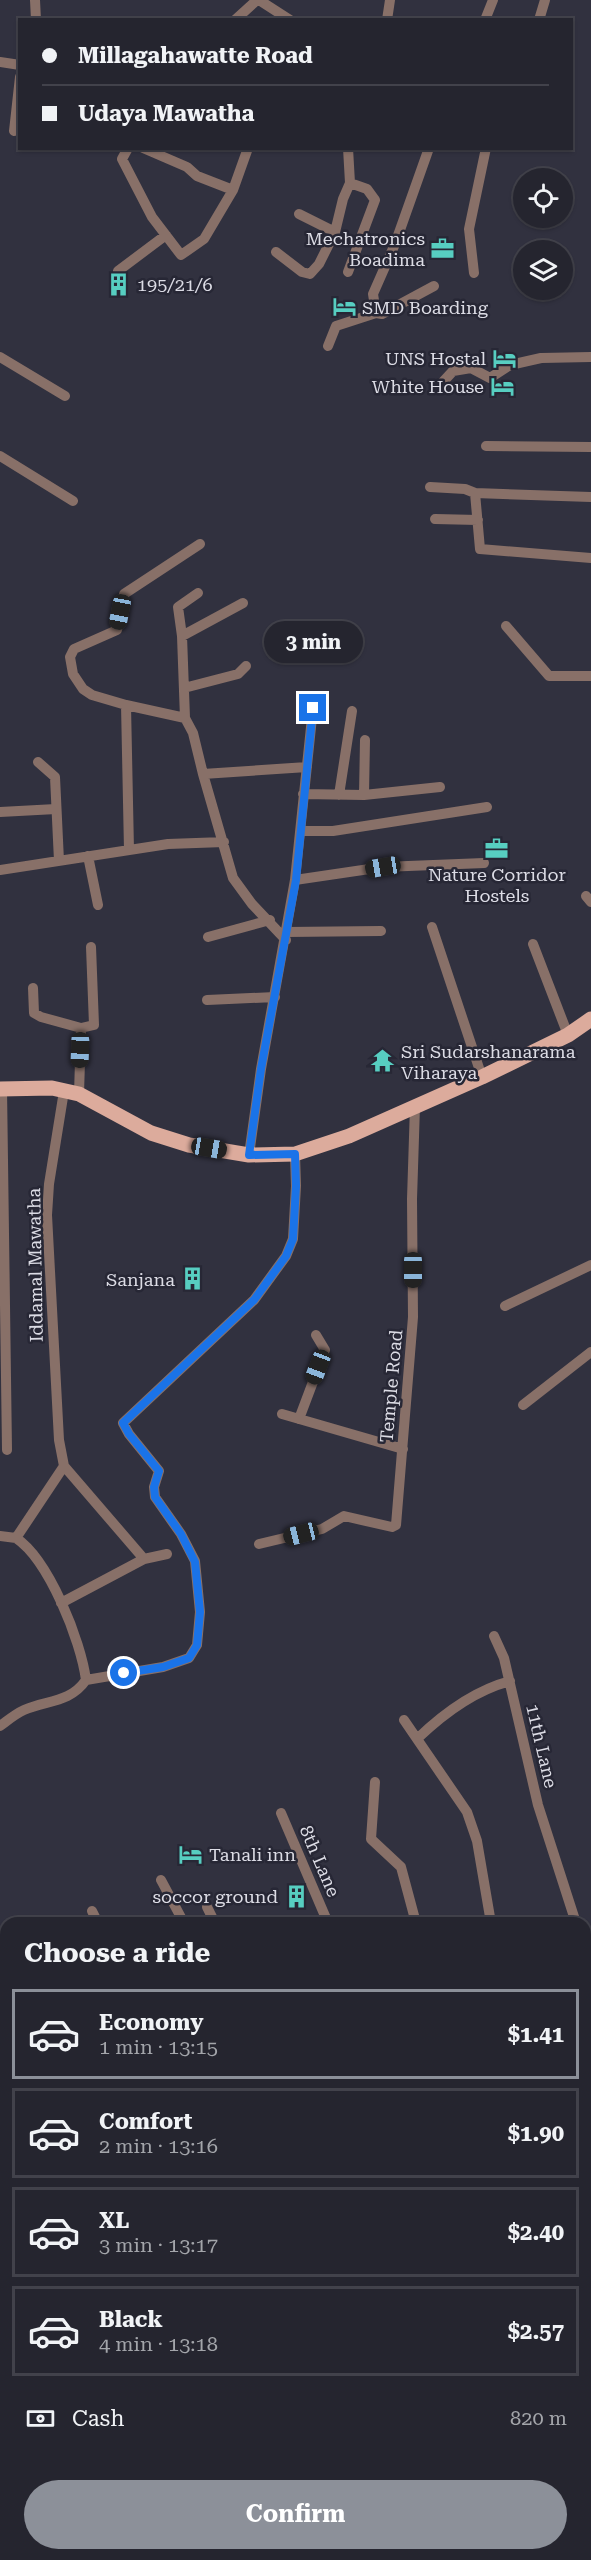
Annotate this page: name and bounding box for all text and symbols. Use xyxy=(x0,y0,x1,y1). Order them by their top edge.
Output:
text: Millagahawatte Road xyxy=(78,43,313,68)
text: Udaya Mawatha xyxy=(78,101,254,126)
map controls xyxy=(513,168,573,300)
button: locate xyxy=(513,168,573,228)
place label: Mechatronics Boadima xyxy=(306,228,425,270)
office icon: Mechatronics Boadima xyxy=(430,235,456,261)
button: layers xyxy=(513,240,573,300)
building icon: 195/21/6 xyxy=(106,271,132,297)
place label: 195/21/6 xyxy=(137,274,213,295)
hotel icon: SMD Boarding xyxy=(331,294,357,320)
place label: SMD Boarding xyxy=(362,297,489,318)
hotel icon: UNS Hostal xyxy=(491,345,517,371)
place label: UNS Hostal xyxy=(385,348,486,369)
hotel icon: White House xyxy=(489,373,515,399)
place label: White House xyxy=(372,376,484,397)
car xyxy=(108,593,132,631)
callout: 3 min xyxy=(264,621,362,663)
text: 3 min xyxy=(286,630,341,654)
route end xyxy=(299,694,326,721)
office icon: Nature Corridor Hostels xyxy=(484,835,510,861)
car xyxy=(364,855,402,879)
place label: Nature Corridor Hostels xyxy=(428,864,566,906)
car xyxy=(70,1032,90,1068)
place label: Sri Sudarshanarama Viharaya xyxy=(401,1041,576,1083)
temple icon: Sri Sudarshanarama Viharaya xyxy=(370,1048,396,1074)
car xyxy=(190,1136,228,1160)
street label: Iddamal Mawatha xyxy=(23,1187,47,1342)
car xyxy=(404,1252,422,1288)
building icon: Sanjana xyxy=(180,1266,206,1292)
place label: Sanjana xyxy=(106,1269,175,1290)
street label: Temple Road xyxy=(376,1328,406,1443)
car xyxy=(303,1347,333,1387)
car xyxy=(281,1521,321,1547)
route start xyxy=(110,1659,137,1686)
street label: 11th Lane xyxy=(522,1702,562,1790)
street label: 8th Lane xyxy=(296,1822,344,1900)
hotel icon: Tanali inn xyxy=(178,1841,204,1867)
place label: Tanali inn xyxy=(209,1844,296,1865)
building icon: soccor ground xyxy=(283,1883,309,1909)
place label: soccor ground xyxy=(152,1886,278,1907)
text: Choose a ride xyxy=(24,1937,210,1969)
icon: car xyxy=(27,2007,81,2061)
text: Economy xyxy=(99,2010,203,2035)
text: $1.41 xyxy=(508,2022,564,2047)
text: 1 min · 13:15 xyxy=(99,2035,218,2059)
icon: car xyxy=(27,2106,81,2160)
text: Comfort xyxy=(99,2109,192,2134)
text: $1.90 xyxy=(508,2121,564,2146)
text: 2 min · 13:16 xyxy=(99,2134,218,2158)
icon: car xyxy=(27,2205,81,2259)
text: XL xyxy=(99,2208,129,2233)
text: $2.40 xyxy=(508,2220,564,2245)
text: 3 min · 13:17 xyxy=(99,2233,218,2257)
icon: car xyxy=(27,2304,81,2358)
text: Black xyxy=(99,2307,163,2332)
text: $2.57 xyxy=(508,2319,564,2344)
text: 4 min · 13:18 xyxy=(99,2332,218,2356)
icon: cash xyxy=(24,2402,57,2435)
text: Cash xyxy=(72,2406,124,2431)
text: 820 m xyxy=(510,2406,567,2430)
button: Confirm xyxy=(24,2480,567,2549)

